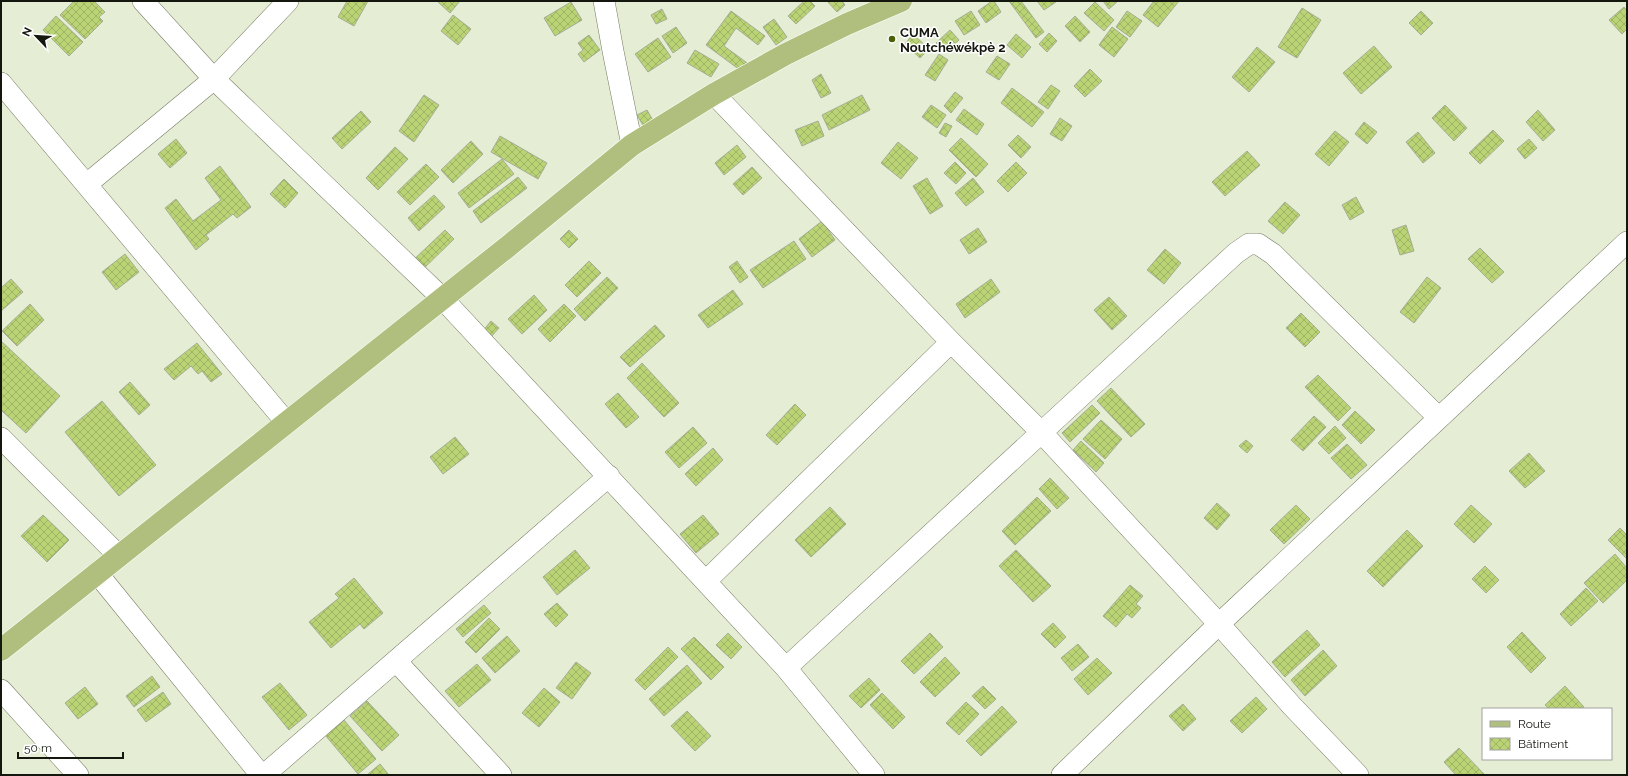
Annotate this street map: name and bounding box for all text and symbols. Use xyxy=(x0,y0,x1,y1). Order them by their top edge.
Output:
north arrow xyxy=(16,16,56,56)
text: N xyxy=(20,25,35,39)
place label: CUMA Noutchéwékpè 2 xyxy=(900,25,1006,55)
marker: CUMA Noutchéwékpè 2 xyxy=(887,34,897,44)
legend xyxy=(1482,708,1612,760)
text: Route xyxy=(1518,717,1551,731)
scale bar xyxy=(18,734,123,760)
text: Bâtiment xyxy=(1518,737,1568,751)
text: 50 m xyxy=(24,741,52,755)

